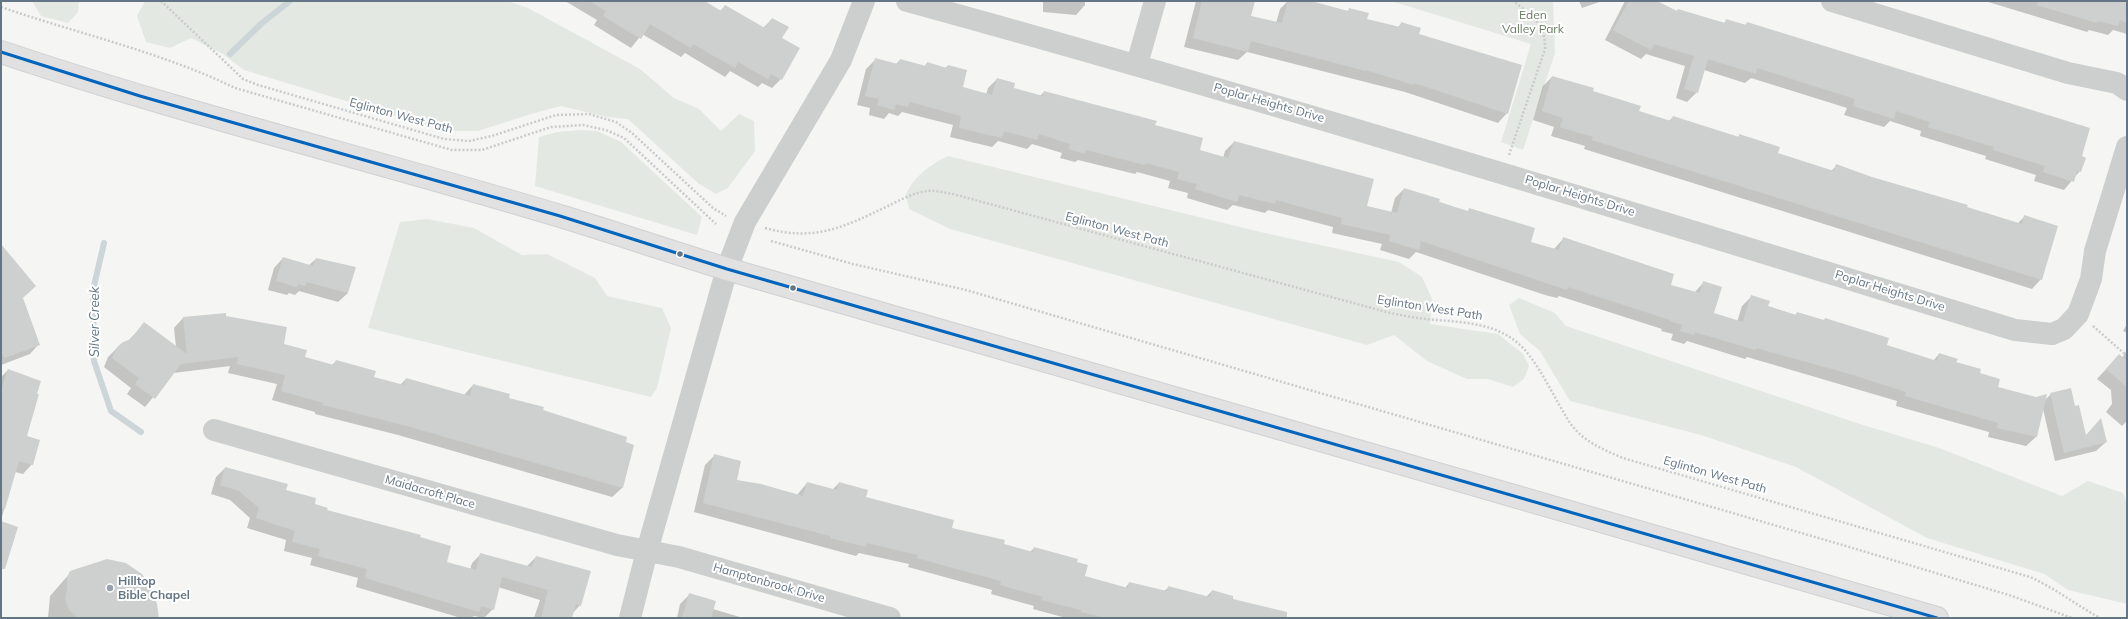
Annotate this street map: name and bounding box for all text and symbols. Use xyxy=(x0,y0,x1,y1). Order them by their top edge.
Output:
park label: Eden Valley Park xyxy=(1502,8,1564,36)
street label: Poplar Heights Drive xyxy=(1212,80,1326,126)
street label: Eglinton West Path xyxy=(348,95,454,137)
street label: Poplar Heights Drive xyxy=(1523,172,1637,220)
street label: Eglinton West Path xyxy=(1064,209,1170,251)
unlabelled marker xyxy=(675,249,685,259)
street label: Poplar Heights Drive xyxy=(1833,267,1947,315)
unlabelled marker xyxy=(788,283,798,293)
water label: Silver Creek xyxy=(87,287,103,357)
street label: Eglinton West Path xyxy=(1376,293,1484,323)
street label: Eglinton West Path xyxy=(1662,453,1768,497)
street label: Maidacroft Place xyxy=(383,472,477,512)
street label: Hamptonbrook Drive xyxy=(711,560,827,606)
place label: Hilltop Bible Chapel xyxy=(118,574,190,602)
marker: Hilltop Bible Chapel xyxy=(105,583,115,593)

